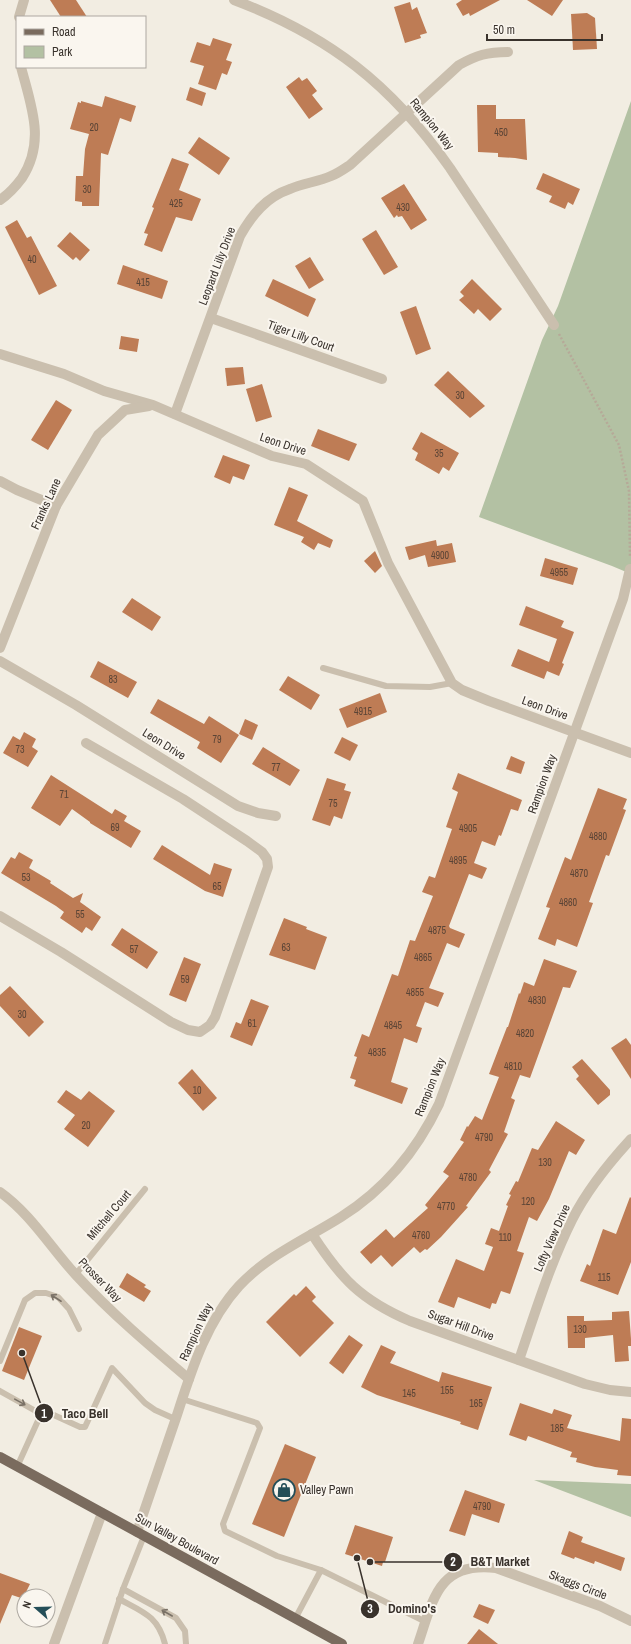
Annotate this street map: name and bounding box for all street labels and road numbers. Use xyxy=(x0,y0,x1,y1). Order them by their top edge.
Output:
street label: Rampion Way xyxy=(406,95,458,153)
street label: Leopard Lilly Drive xyxy=(195,225,239,307)
street label: Tiger Lilly Court xyxy=(265,317,337,356)
street label: Leon Drive xyxy=(258,429,308,459)
street label: Franks Lane xyxy=(27,476,65,532)
street label: Leon Drive xyxy=(520,692,570,724)
street label: Leon Drive xyxy=(139,724,189,764)
street label: Rampion Way xyxy=(524,752,560,816)
street label: Rampion Way xyxy=(411,1055,449,1119)
street label: Mitchell Court xyxy=(83,1186,135,1243)
street label: Lofty View Drive xyxy=(530,1202,574,1274)
street label: Prosser Way xyxy=(75,1254,125,1306)
street label: Rampion Way xyxy=(176,1300,216,1363)
street label: Sugar Hill Drive xyxy=(426,1306,496,1344)
street label: Sun Valley Boulevard xyxy=(132,1509,222,1569)
street label: Skaggs Circle xyxy=(547,1567,609,1603)

